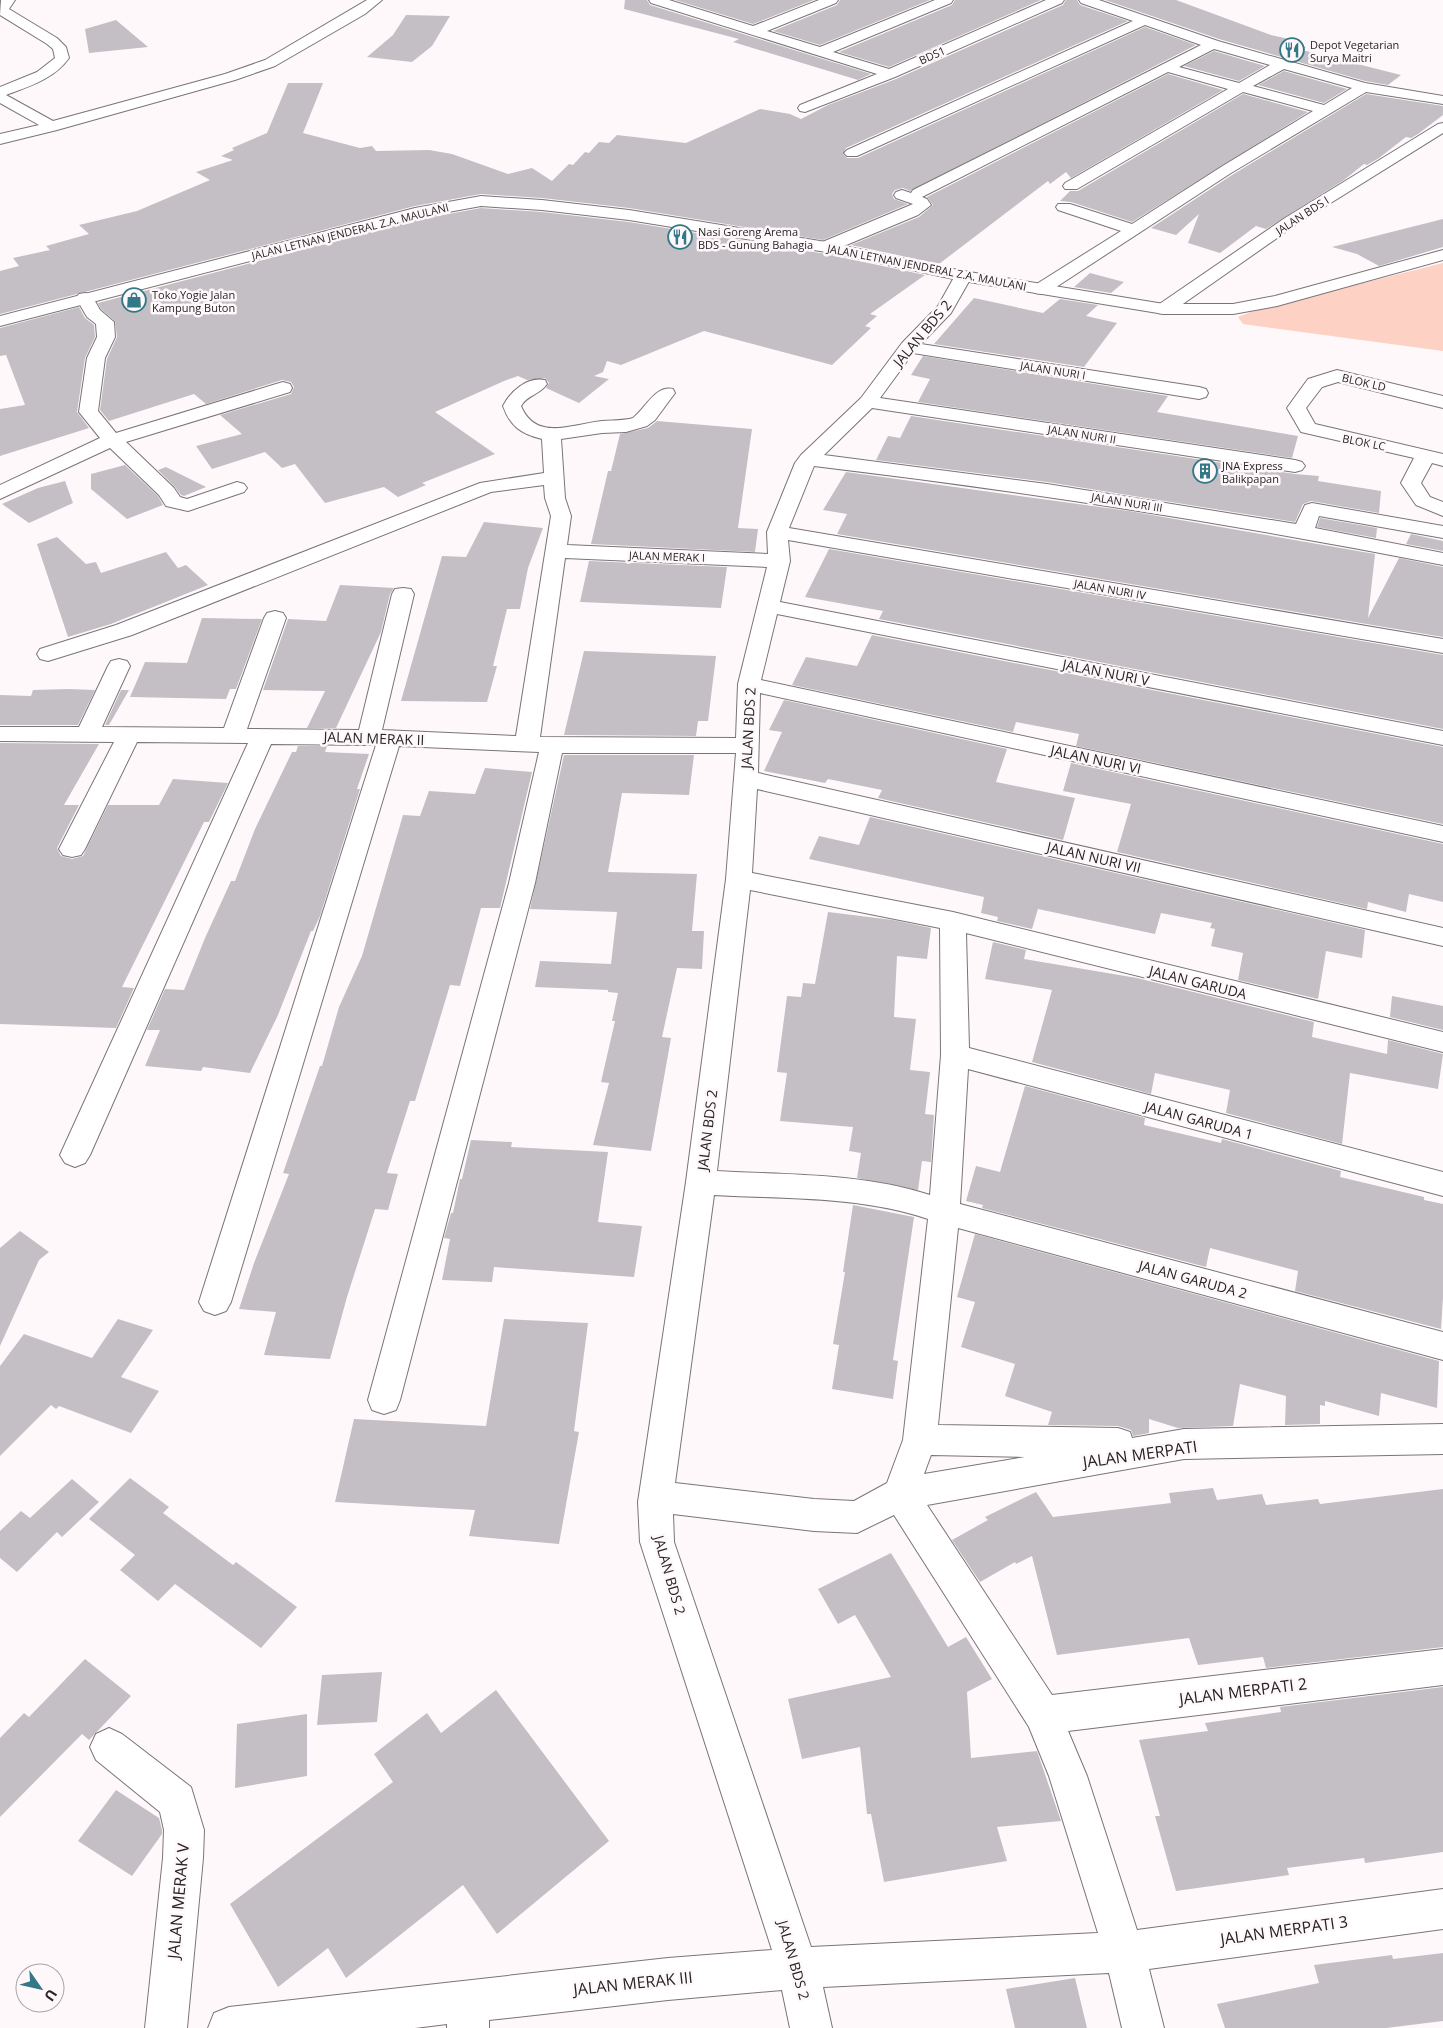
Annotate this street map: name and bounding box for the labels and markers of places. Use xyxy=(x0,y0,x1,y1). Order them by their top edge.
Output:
restaurant icon: Depot Vegetarian Surya Maitri xyxy=(1279,37,1305,63)
place label: Depot Vegetarian Surya Maitri xyxy=(1310,37,1399,65)
restaurant icon: Nasi Goreng Arema BDS - Gunung Bahagia xyxy=(667,224,693,250)
place label: Nasi Goreng Arema BDS - Gunung Bahagia xyxy=(698,224,813,252)
shop icon: Toko Yogie Jalan Kampung Buton xyxy=(121,287,147,313)
place label: Toko Yogie Jalan Kampung Buton xyxy=(152,287,235,315)
building icon: JNA Express Balikpapan xyxy=(1192,458,1218,484)
place label: JNA Express Balikpapan xyxy=(1221,458,1283,486)

